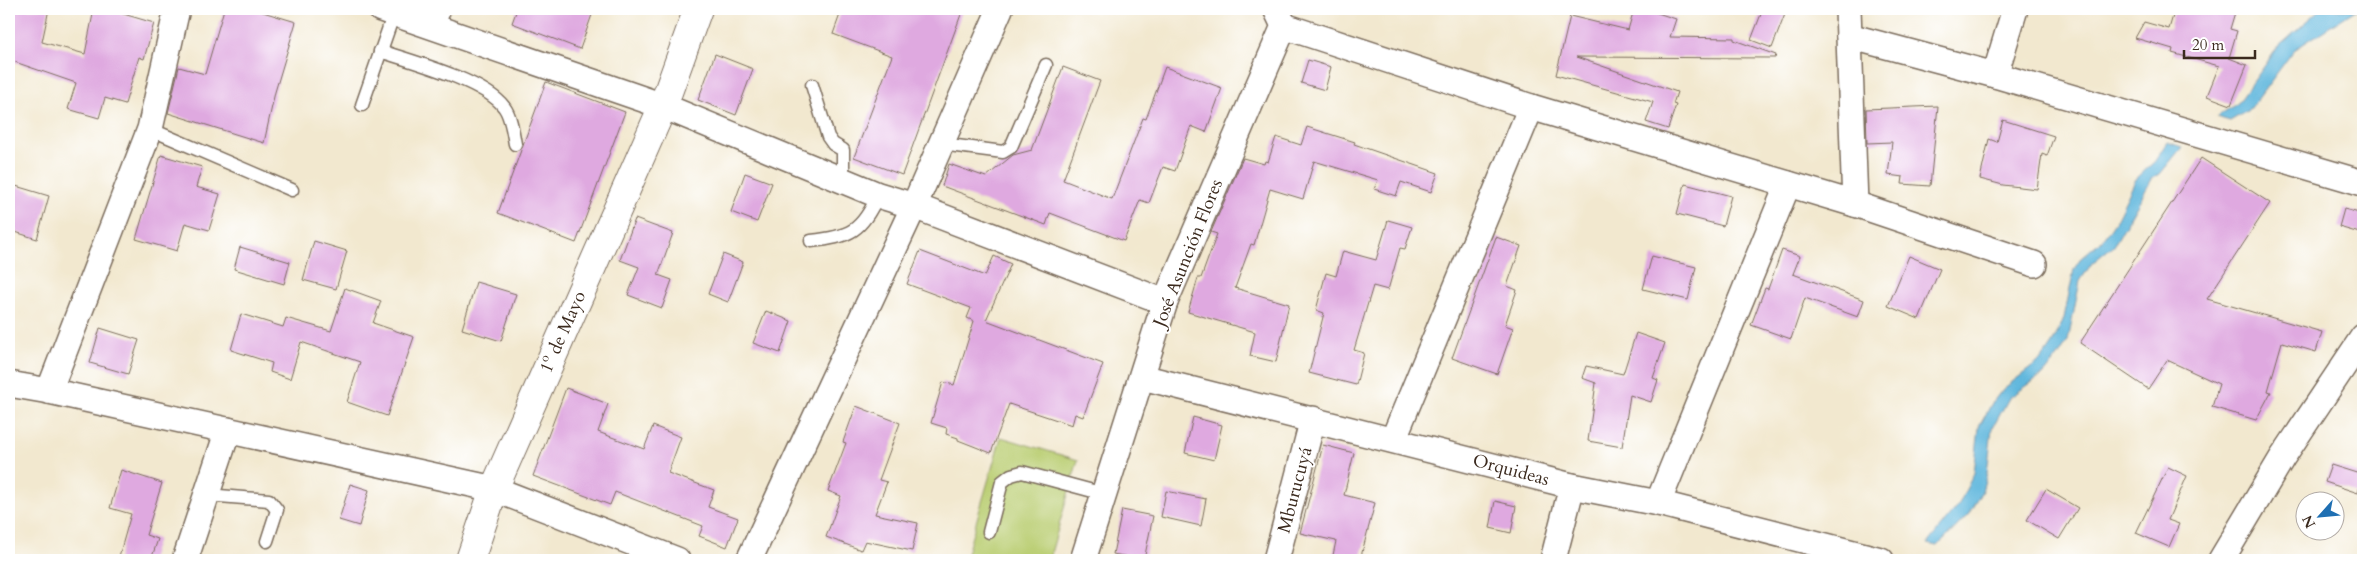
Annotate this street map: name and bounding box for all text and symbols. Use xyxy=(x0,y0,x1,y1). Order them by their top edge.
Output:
scale bar xyxy=(2184,28,2256,60)
text: 20 m xyxy=(2192,35,2224,55)
street label: José Asunción Flores xyxy=(1146,175,1229,333)
street label: 1º de Mayo xyxy=(534,287,592,377)
street label: Mburucuyá xyxy=(1271,444,1319,536)
street label: Orquideas xyxy=(1470,448,1552,492)
north arrow xyxy=(2294,492,2344,542)
text: N xyxy=(2298,512,2320,531)

